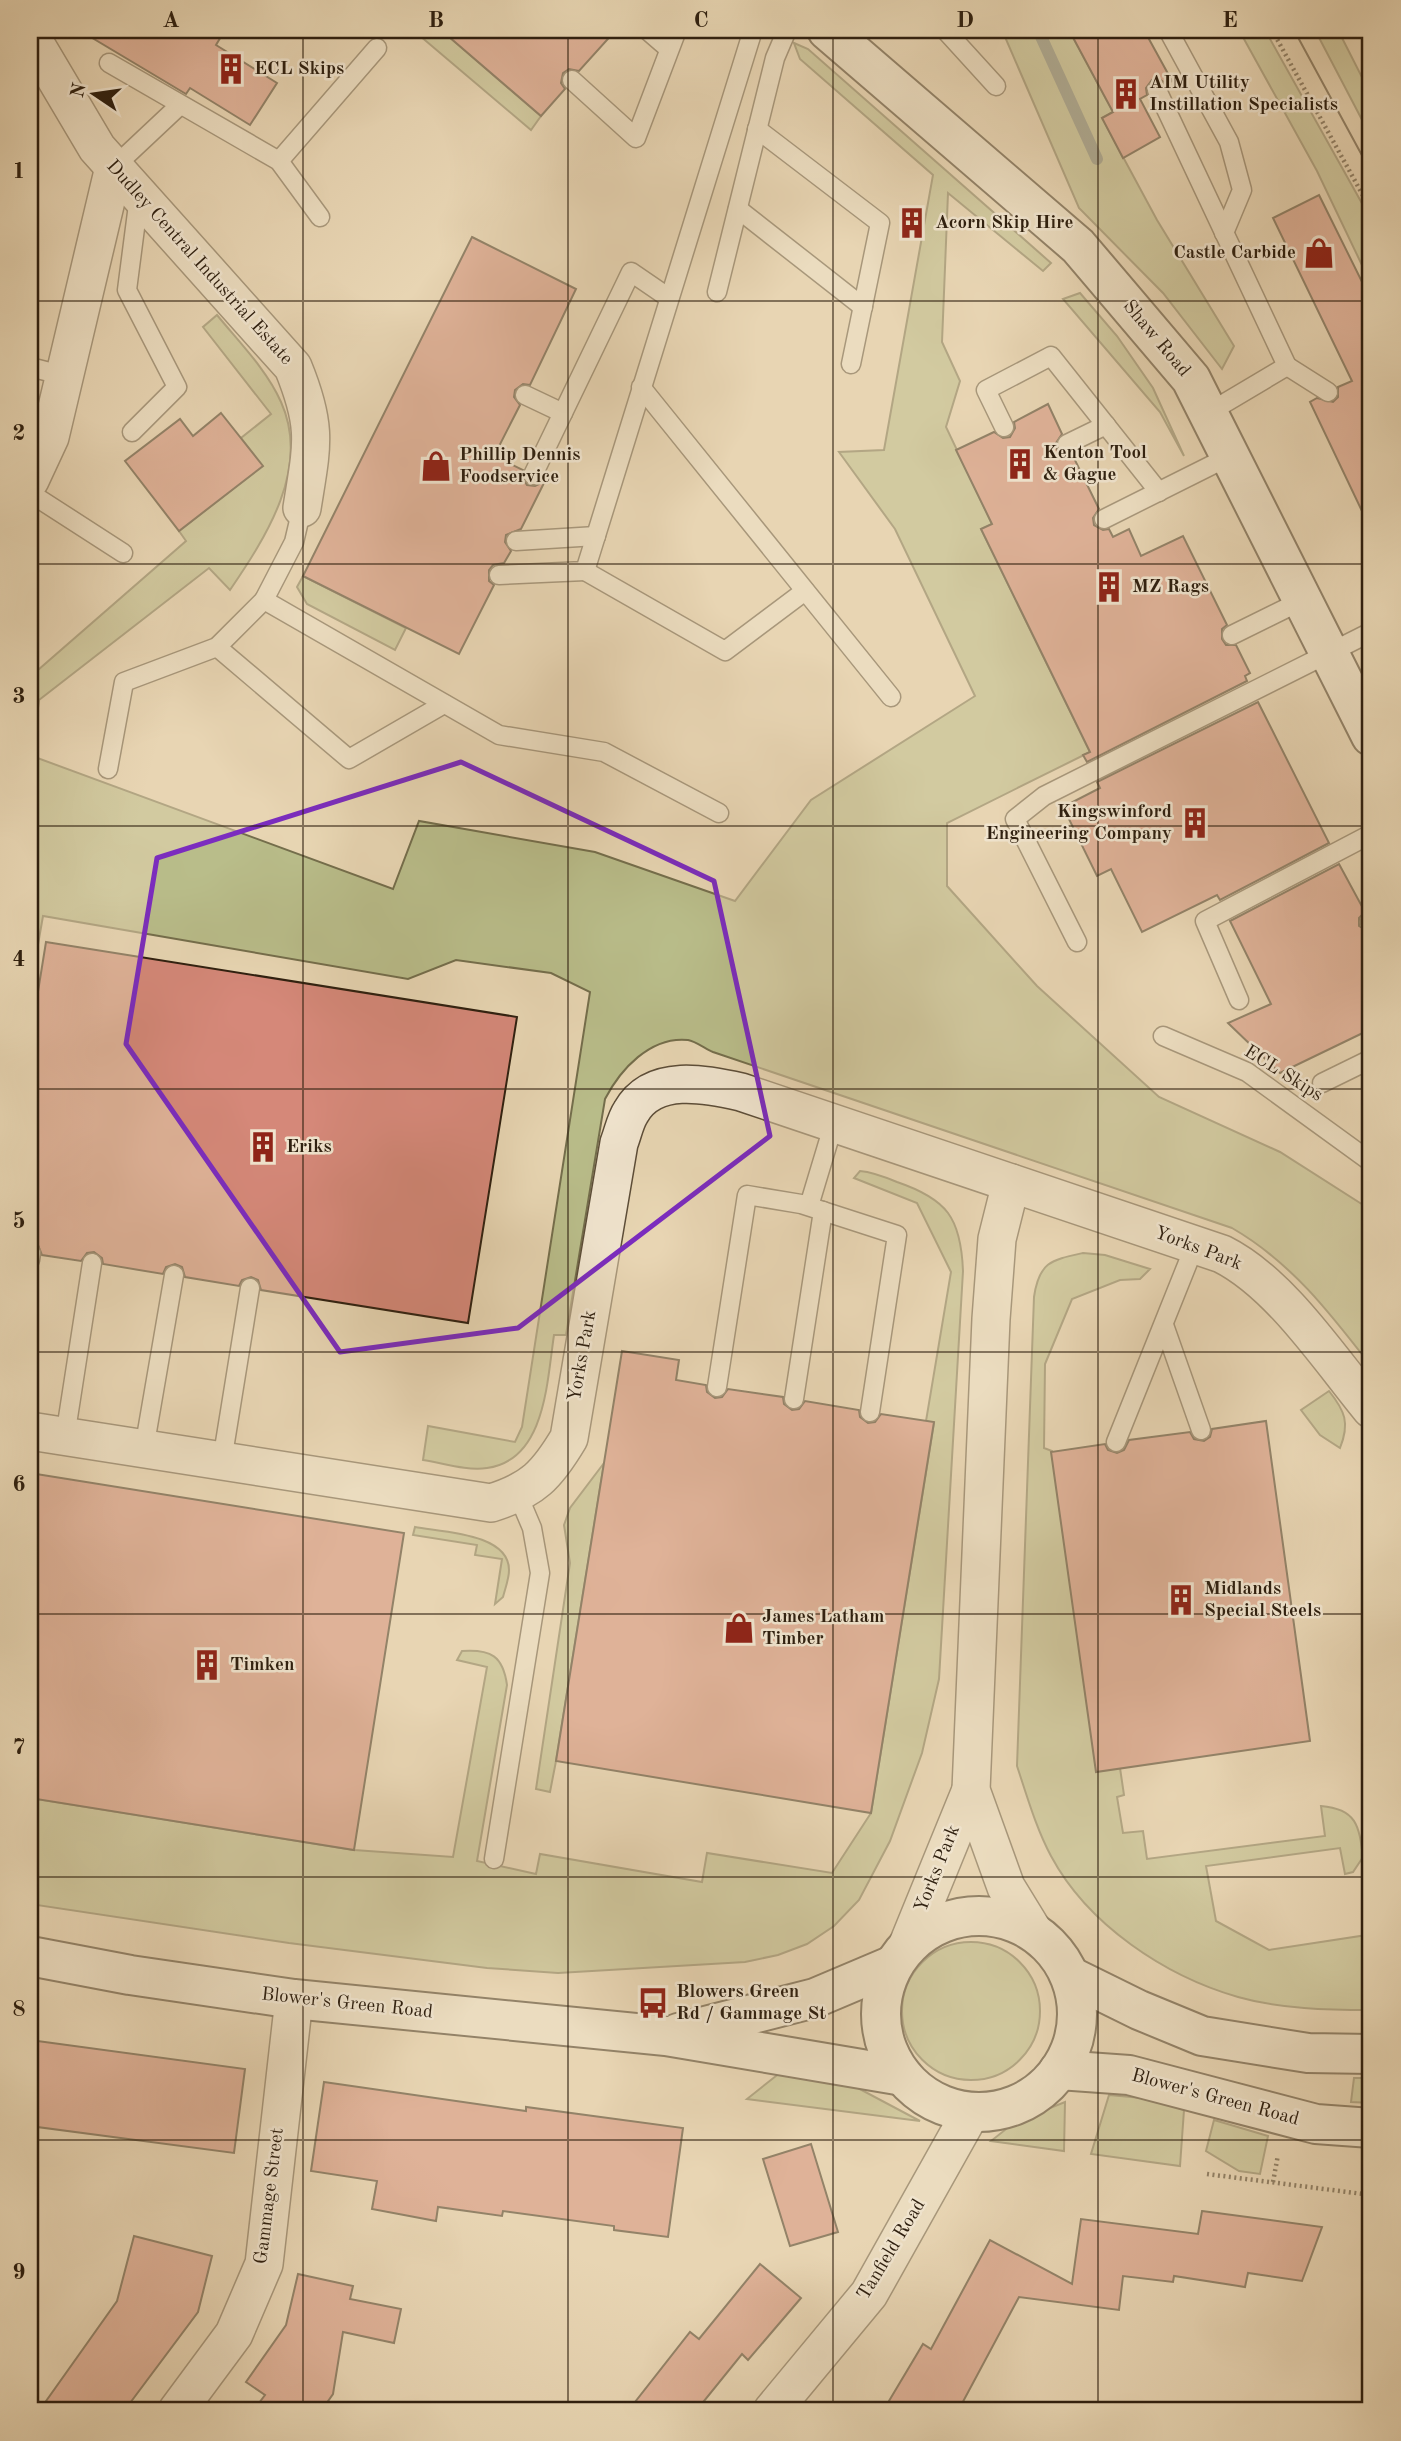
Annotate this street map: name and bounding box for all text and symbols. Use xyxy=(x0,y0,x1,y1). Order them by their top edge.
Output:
text: A xyxy=(162,9,180,32)
text: B xyxy=(428,9,444,32)
text: C xyxy=(693,9,709,32)
text: D xyxy=(956,9,974,32)
text: E xyxy=(1222,9,1238,32)
building icon: ECL Skips xyxy=(214,52,248,86)
north arrow xyxy=(60,60,130,130)
place label: ECL Skips xyxy=(254,60,344,79)
place label: AIM Utility Instillation Specialists xyxy=(1149,74,1338,115)
building icon: AIM Utility Instillation Specialists xyxy=(1109,77,1143,111)
text: N xyxy=(69,81,91,100)
street label: Dudley Central Industrial Estate xyxy=(102,157,296,369)
text: 1 xyxy=(12,160,26,183)
building icon: Acorn Skip Hire xyxy=(895,206,929,240)
place label: Acorn Skip Hire xyxy=(935,214,1073,233)
shop icon: Castle Carbide xyxy=(1302,236,1336,270)
place label: Castle Carbide xyxy=(1173,244,1296,263)
street label: Shaw Road xyxy=(1119,297,1193,381)
text: 2 xyxy=(12,422,26,445)
place label: Kenton Tool & Gague xyxy=(1043,444,1147,485)
place label: Phillip Dennis Foodservice xyxy=(459,446,580,487)
building icon: Kenton Tool & Gague xyxy=(1003,447,1037,481)
shop icon: Phillip Dennis Foodservice xyxy=(419,449,453,483)
building icon: MZ Rags xyxy=(1092,570,1126,604)
place label: MZ Rags xyxy=(1132,578,1209,597)
text: 3 xyxy=(12,685,26,708)
place label: Kingswinford Engineering Company xyxy=(986,803,1172,844)
building icon: Kingswinford Engineering Company xyxy=(1178,806,1212,840)
text: 4 xyxy=(12,948,26,971)
street label: ECL Skips xyxy=(1240,1042,1326,1106)
building icon: Eriks xyxy=(246,1130,280,1164)
place label: Eriks xyxy=(286,1138,332,1157)
text: 5 xyxy=(12,1210,26,1233)
street label: Yorks Park xyxy=(1152,1224,1245,1274)
street label: Yorks Park xyxy=(566,1309,600,1403)
text: 6 xyxy=(12,1473,26,1496)
place label: Midlands Special Steels xyxy=(1204,1580,1321,1621)
building icon: Midlands Special Steels xyxy=(1164,1583,1198,1617)
place label: James Latham Timber xyxy=(762,1608,884,1649)
shop icon: James Latham Timber xyxy=(722,1611,756,1645)
building icon: Timken xyxy=(190,1648,224,1682)
place label: Timken xyxy=(230,1656,295,1675)
text: 7 xyxy=(12,1736,26,1759)
street label: Yorks Park xyxy=(912,1823,964,1915)
place label: Blowers Green Rd / Gammage St xyxy=(676,1983,826,2024)
street label: Blower's Green Road xyxy=(260,1986,434,2022)
bus stop icon: Blowers Green Rd / Gammage St xyxy=(636,1986,670,2020)
text: 8 xyxy=(12,1998,26,2021)
street label: Blower's Green Road xyxy=(1129,2066,1301,2130)
street label: Gammage Street xyxy=(252,2127,288,2265)
street label: Tanfield Road xyxy=(855,2196,929,2304)
text: 9 xyxy=(12,2261,26,2284)

